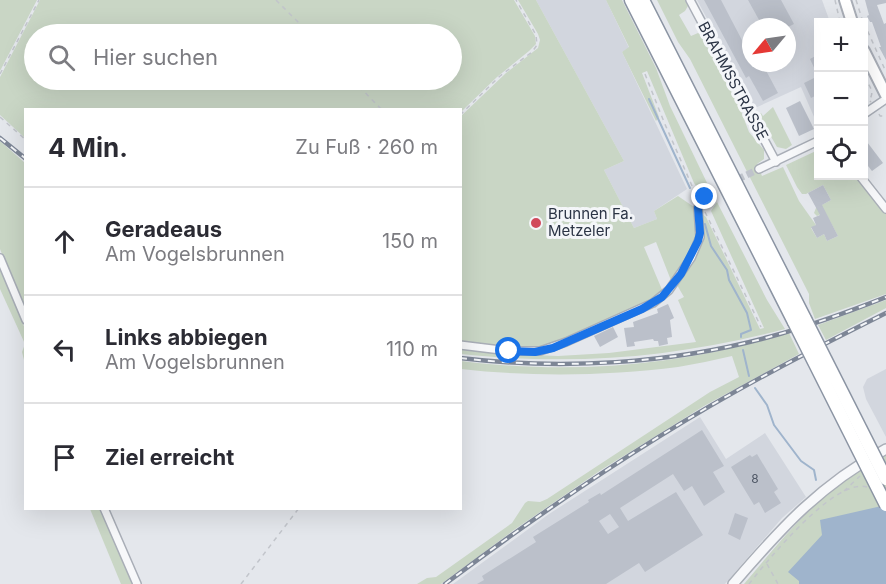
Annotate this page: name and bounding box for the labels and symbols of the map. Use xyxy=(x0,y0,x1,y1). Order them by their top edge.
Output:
street label: BRAHMSSTRASSE xyxy=(694,18,773,143)
north arrow xyxy=(742,18,796,72)
route end xyxy=(691,183,717,209)
place label: Brunnen Fa. Metzeler xyxy=(548,204,633,240)
marker: Brunnen Fa. Metzeler xyxy=(529,216,543,230)
route start xyxy=(495,337,521,363)
house number: 8 xyxy=(751,471,759,486)

